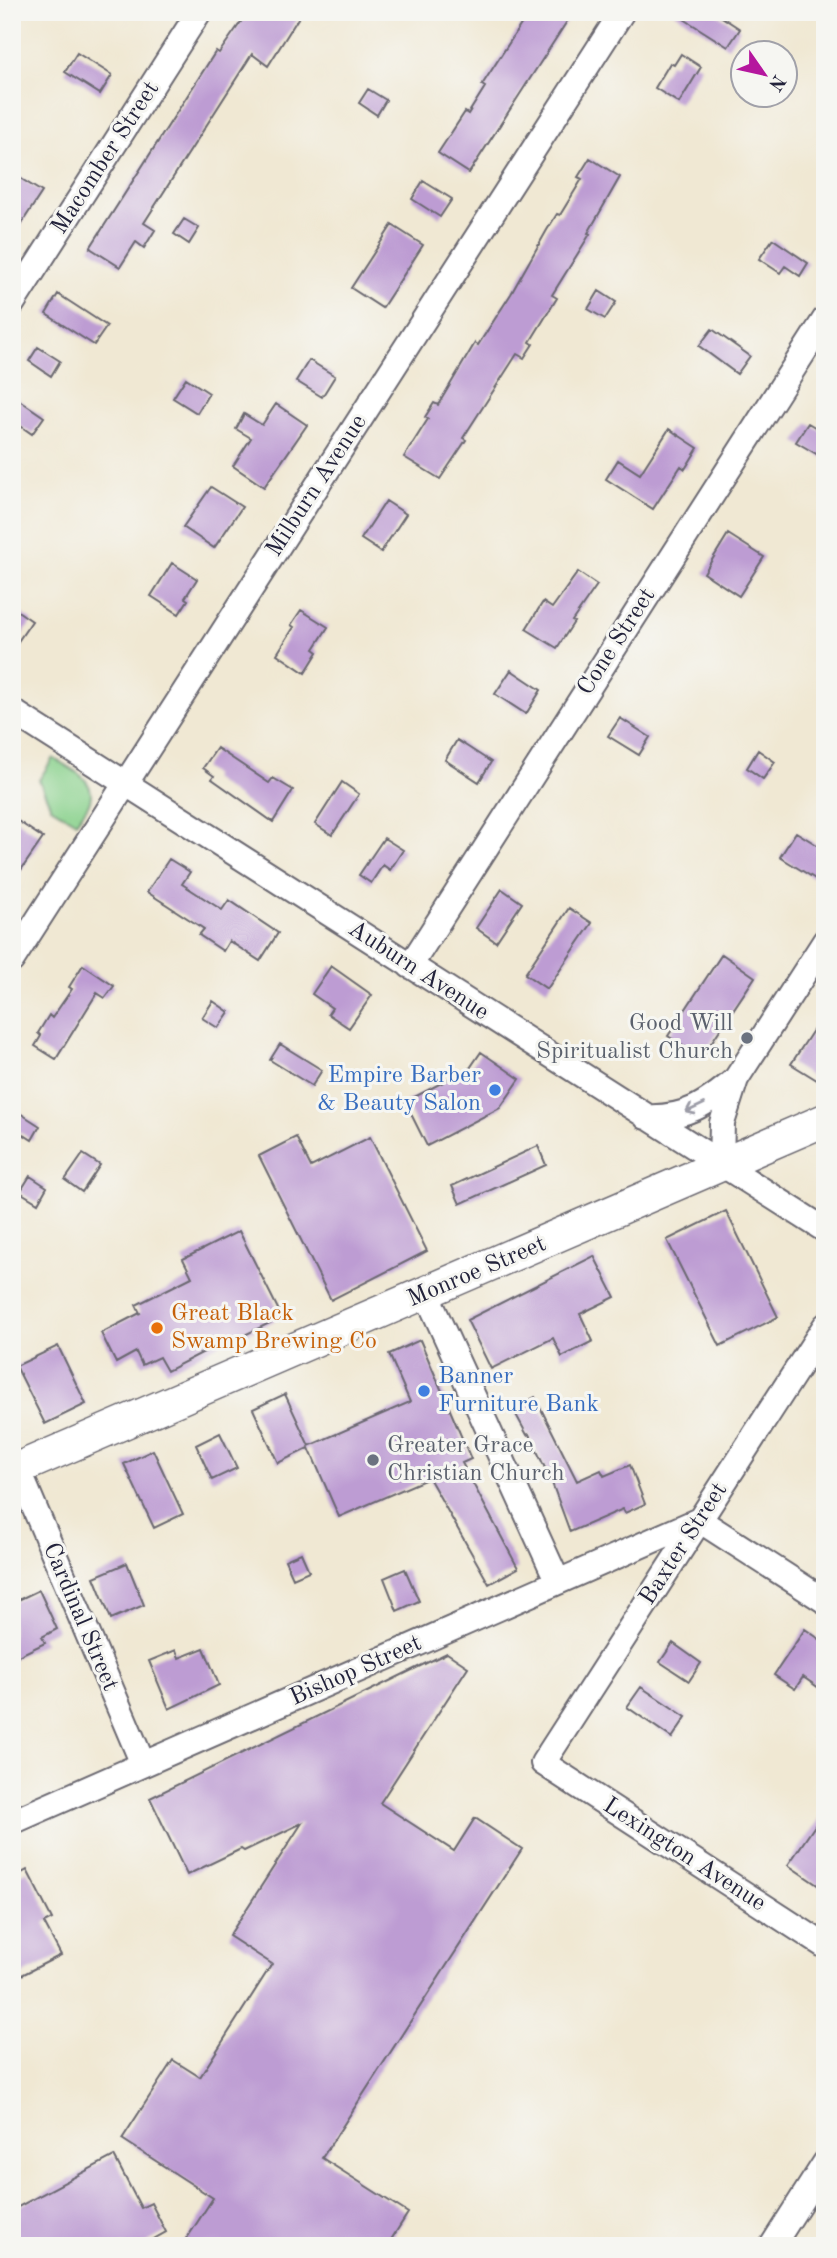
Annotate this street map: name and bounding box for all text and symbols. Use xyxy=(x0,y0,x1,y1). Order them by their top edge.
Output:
north arrow xyxy=(728,38,798,108)
text: N xyxy=(764,71,788,94)
street label: Macomber Street xyxy=(48,77,164,239)
street label: Milburn Avenue xyxy=(262,411,372,561)
street label: Cone Street xyxy=(574,584,660,700)
street label: Auburn Avenue xyxy=(344,917,492,1025)
place label: Good Will Spiritualist Church xyxy=(536,1012,733,1064)
marker: Good Will Spiritualist Church xyxy=(739,1030,755,1046)
place label: Empire Barber & Beauty Salon xyxy=(317,1064,481,1116)
marker: Empire Barber & Beauty Salon xyxy=(487,1082,503,1098)
one-way arrow xyxy=(685,1102,706,1115)
street label: Monroe Street xyxy=(404,1232,550,1312)
place label: Great Black Swamp Brewing Co xyxy=(171,1302,377,1354)
marker: Great Black Swamp Brewing Co xyxy=(149,1320,165,1336)
place label: Banner Furniture Bank xyxy=(438,1365,599,1417)
marker: Banner Furniture Bank xyxy=(416,1383,432,1399)
place label: Greater Grace Christian Church xyxy=(387,1434,565,1486)
marker: Greater Grace Christian Church xyxy=(365,1452,381,1468)
street label: Baxter Street xyxy=(636,1479,732,1609)
street label: Cardinal Street xyxy=(38,1539,122,1695)
street label: Bishop Street xyxy=(287,1631,425,1711)
street label: Lexington Avenue xyxy=(599,1794,769,1916)

